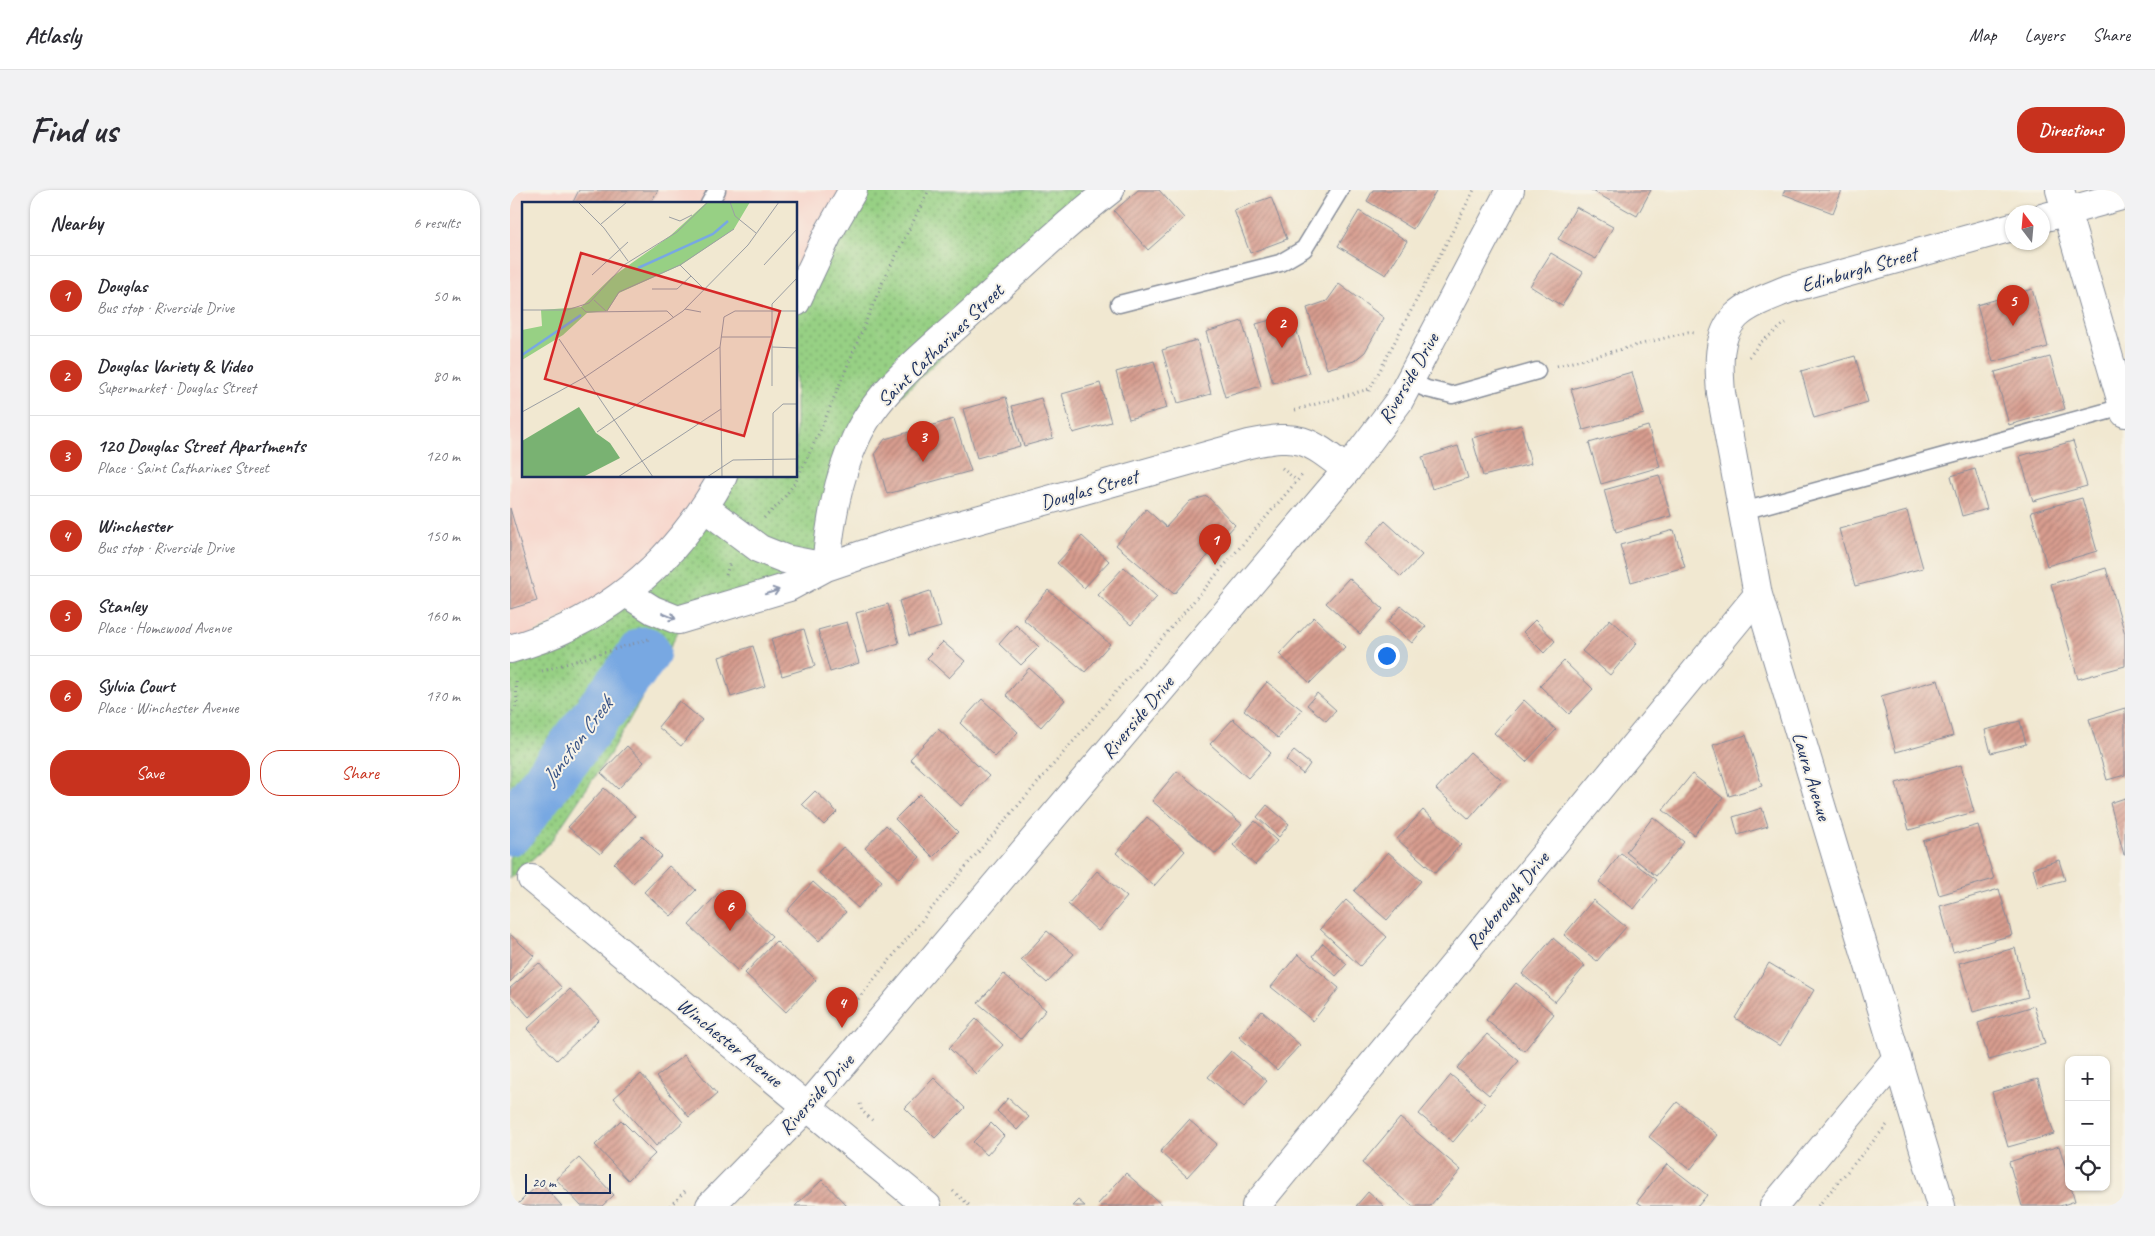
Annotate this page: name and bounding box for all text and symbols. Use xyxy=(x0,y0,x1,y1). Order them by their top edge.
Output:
text: Atlasly xyxy=(25,20,81,50)
text: Map xyxy=(1969,24,1997,46)
text: Layers xyxy=(2025,24,2064,46)
text: Share xyxy=(2092,24,2130,46)
button: Directions xyxy=(2017,107,2125,153)
text: Find us xyxy=(30,108,117,153)
inset map xyxy=(522,202,798,478)
north arrow xyxy=(2005,205,2050,250)
text: Nearby xyxy=(50,210,103,236)
text: 6 results xyxy=(413,213,460,233)
street label: Edinburgh Street xyxy=(1798,240,1923,298)
text: Douglas xyxy=(97,274,147,298)
street label: Saint Catharines Street xyxy=(872,277,1011,412)
pin: 5 xyxy=(1997,285,2029,326)
text: 1 xyxy=(62,286,70,306)
text: 50 m xyxy=(433,286,460,306)
text: Bus stop · Riverside Drive xyxy=(97,298,234,318)
pin: 2 xyxy=(1266,307,1298,348)
street label: Riverside Drive xyxy=(1373,327,1445,428)
text: Douglas Variety & Video xyxy=(97,354,252,378)
text: 2 xyxy=(62,366,70,386)
text: 80 m xyxy=(433,366,460,386)
text: Supermarket · Douglas Street xyxy=(97,378,256,398)
pin: 3 xyxy=(907,421,939,462)
text: 120 Douglas Street Apartments xyxy=(97,434,305,458)
text: 3 xyxy=(62,446,70,466)
text: 120 m xyxy=(426,446,460,466)
text: Place · Saint Catharines Street xyxy=(97,458,269,478)
street label: Douglas Street xyxy=(1038,463,1144,515)
text: Winchester xyxy=(97,514,172,538)
pin: 1 xyxy=(1199,524,1231,565)
text: 4 xyxy=(62,526,70,546)
text: 150 m xyxy=(426,526,460,546)
text: Bus stop · Riverside Drive xyxy=(97,538,234,558)
one-way arrow xyxy=(763,586,779,596)
text: Stanley xyxy=(97,594,146,618)
text: 5 xyxy=(63,606,69,626)
text: 160 m xyxy=(426,606,460,626)
one-way arrow xyxy=(661,613,676,622)
text: Place · Homewood Avenue xyxy=(97,618,231,638)
your location xyxy=(1374,643,1400,669)
street label: Riverside Drive xyxy=(1096,670,1180,764)
text: Sylvia Court xyxy=(97,674,174,698)
text: 6 xyxy=(62,686,70,706)
text: 170 m xyxy=(426,686,460,706)
water label: Junction Creek xyxy=(535,689,621,791)
text: Place · Winchester Avenue xyxy=(97,698,238,718)
street label: Laura Avenue xyxy=(1786,729,1837,825)
button: Save xyxy=(50,750,250,796)
button: Share xyxy=(260,750,460,796)
street label: Roxborough Drive xyxy=(1460,845,1555,954)
pin: 6 xyxy=(714,890,746,931)
pin: 4 xyxy=(826,987,858,1028)
street label: Winchester Avenue xyxy=(672,992,789,1093)
street label: Riverside Drive xyxy=(773,1048,860,1140)
map controls xyxy=(2065,1056,2110,1191)
button: + xyxy=(2065,1056,2110,1101)
button: − xyxy=(2065,1101,2110,1146)
button: locate xyxy=(2065,1146,2110,1191)
scale bar xyxy=(525,1171,611,1194)
text: 20 m xyxy=(532,1174,556,1191)

